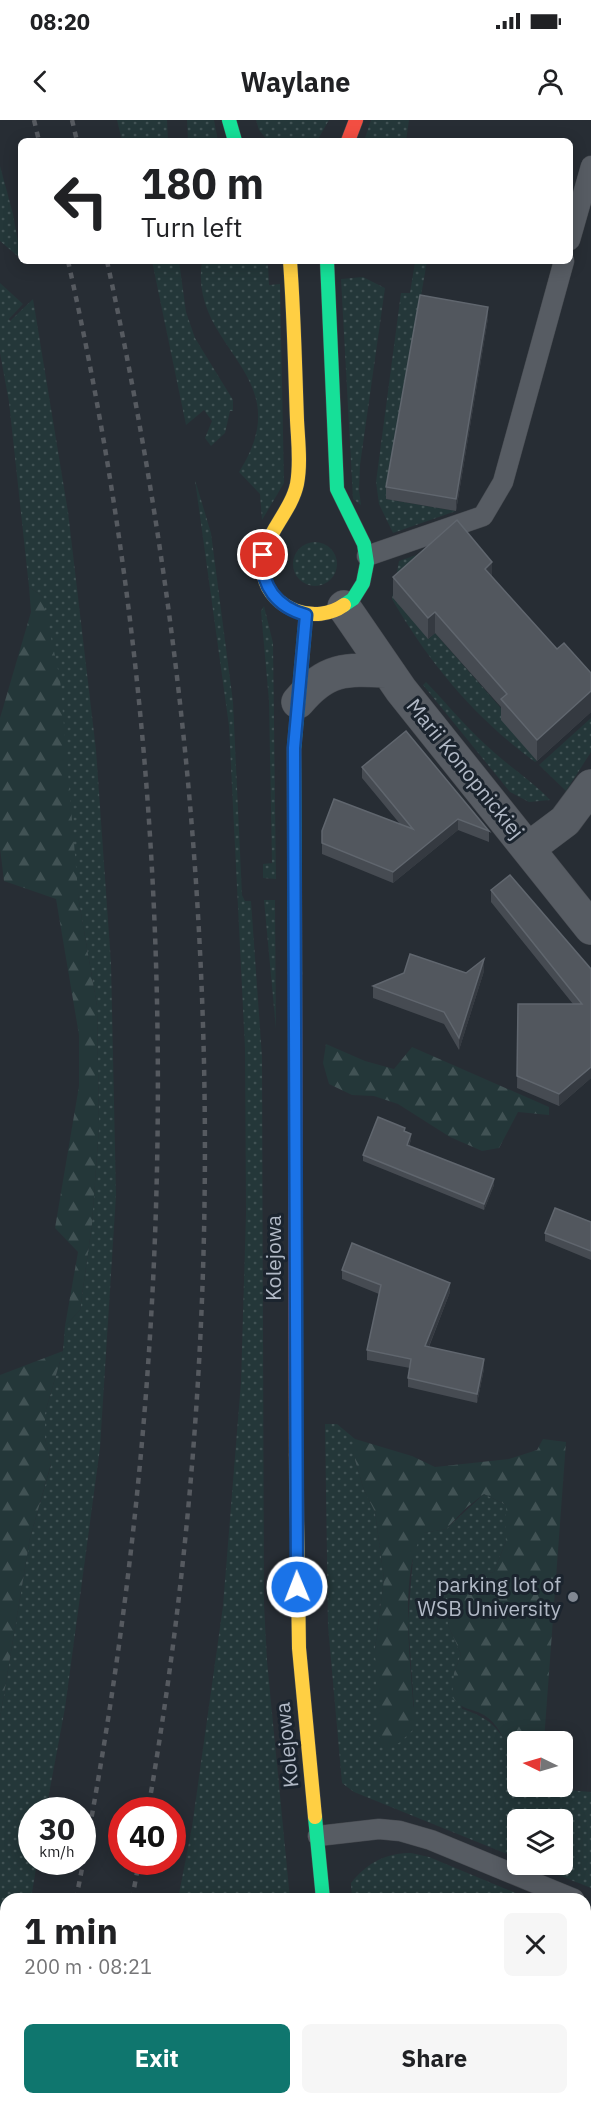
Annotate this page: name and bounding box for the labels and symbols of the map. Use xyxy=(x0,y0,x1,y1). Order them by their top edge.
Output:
pin xyxy=(237,529,288,580)
street label: Marii Konopnickiej xyxy=(401,692,531,844)
street label: Kolejowa xyxy=(259,1215,287,1301)
position arrow xyxy=(265,1555,329,1619)
place label: parking lot of WSB University xyxy=(417,1570,562,1622)
marker: parking lot of WSB University xyxy=(566,1590,580,1604)
street label: Kolejowa xyxy=(268,1701,304,1789)
north arrow xyxy=(507,1731,573,1797)
speed limit sign: 40 xyxy=(108,1797,186,1875)

